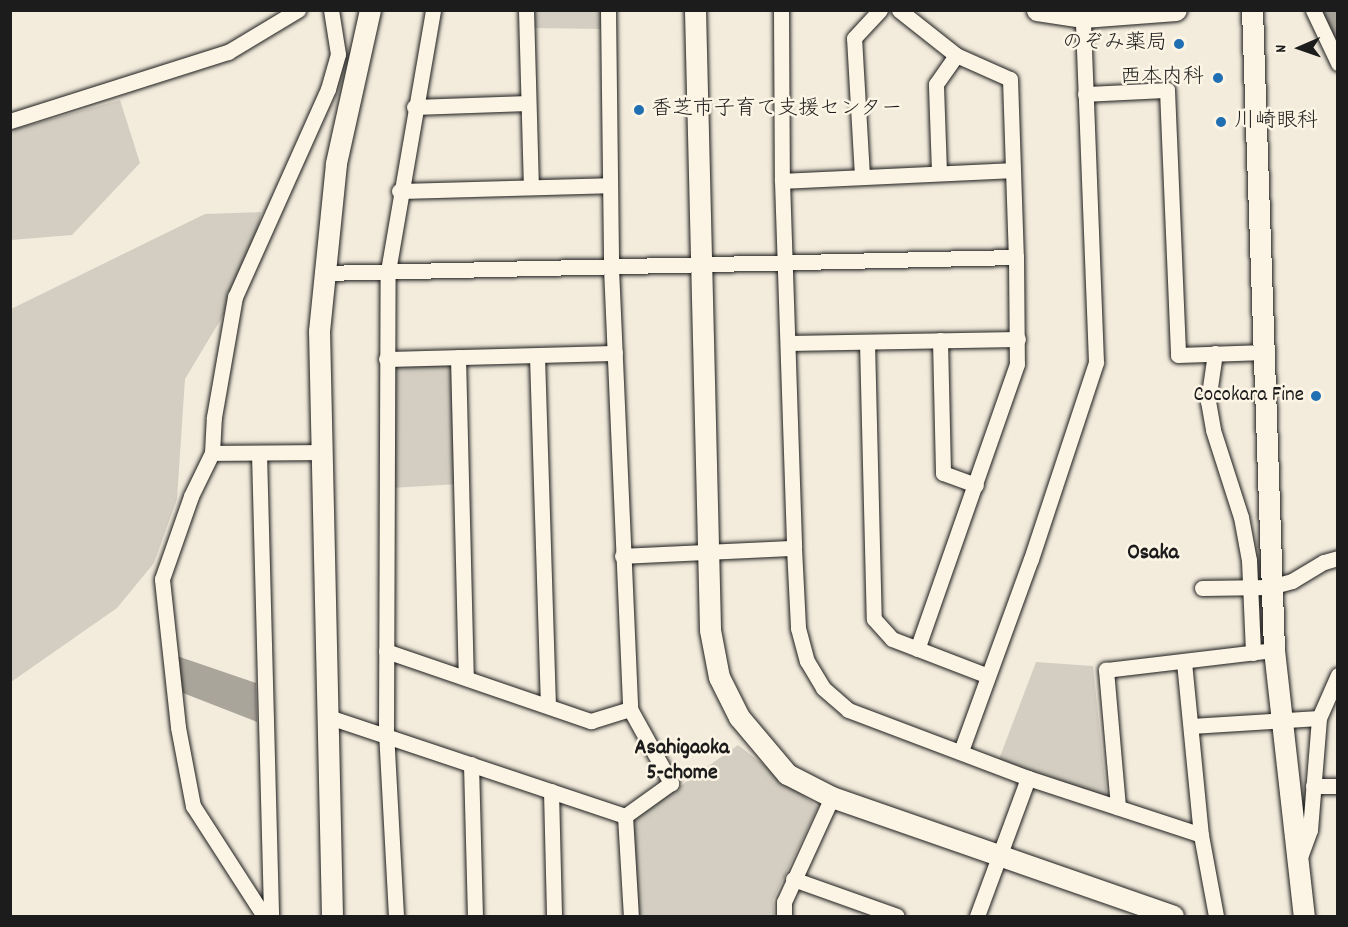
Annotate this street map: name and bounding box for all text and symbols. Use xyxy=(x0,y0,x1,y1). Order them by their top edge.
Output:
north arrow xyxy=(1270,18,1330,78)
place label: のぞみ薬局 xyxy=(1062,31,1167,57)
marker: のぞみ薬局 xyxy=(1172,37,1186,51)
text: N xyxy=(1270,44,1293,53)
place label: 西本内科 xyxy=(1120,65,1204,91)
marker: 西本内科 xyxy=(1209,69,1227,87)
place label: 香芝市子育て支援センター xyxy=(651,97,903,123)
marker: 香芝市子育て支援センター xyxy=(632,103,646,117)
place label: 川崎眼科 xyxy=(1234,109,1318,135)
marker: 川崎眼科 xyxy=(1212,113,1230,131)
place label: Cocokara Fine xyxy=(1193,383,1304,409)
marker: Cocokara Fine xyxy=(1309,389,1323,403)
district label: Osaka xyxy=(1127,541,1179,567)
district label: Asahigaoka 5-chome xyxy=(635,735,729,786)

